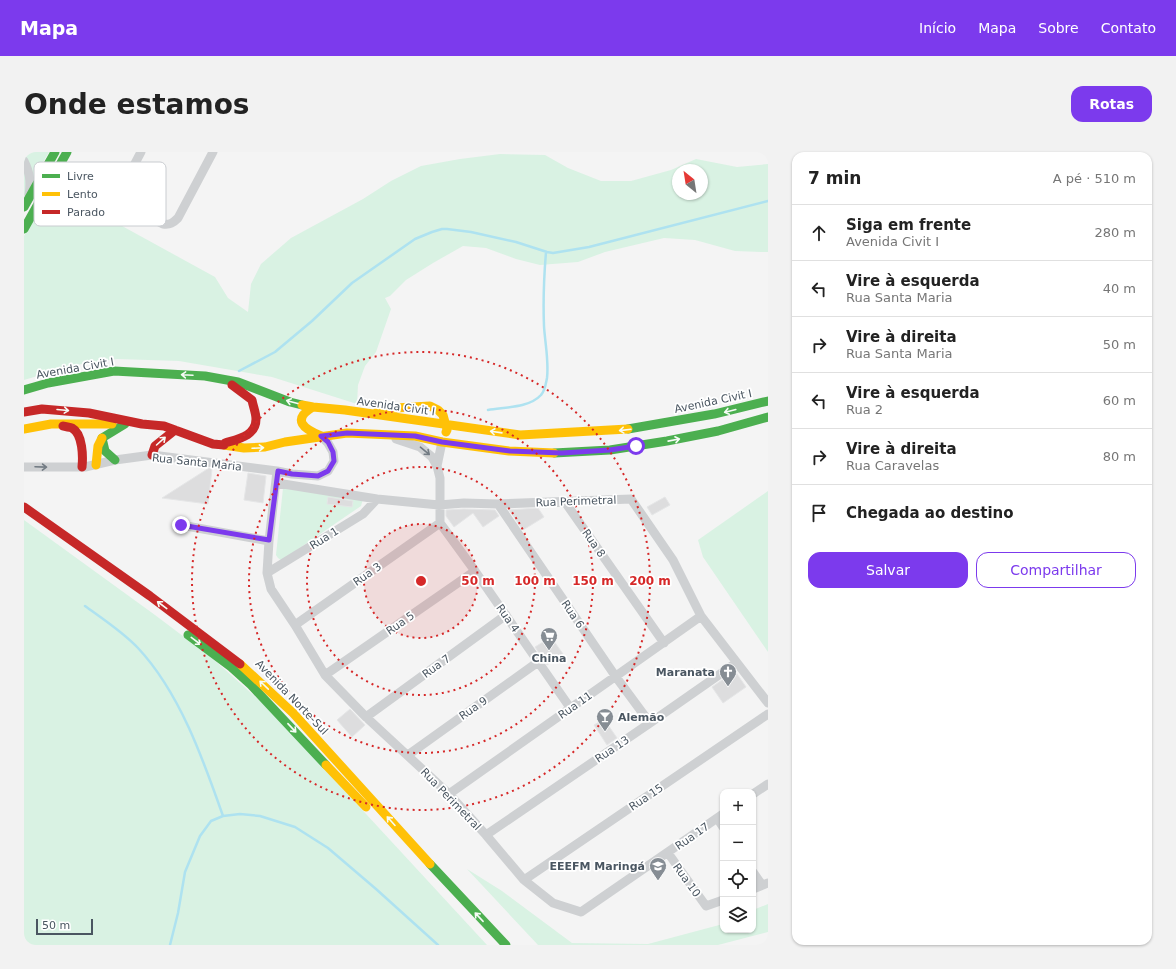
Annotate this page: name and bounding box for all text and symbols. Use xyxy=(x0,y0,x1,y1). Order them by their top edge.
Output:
text: Mapa xyxy=(20,17,78,39)
text: Início xyxy=(919,20,956,36)
text: Mapa xyxy=(978,20,1016,36)
text: Sobre xyxy=(1038,20,1079,36)
text: Contato xyxy=(1101,20,1156,36)
button: Rotas xyxy=(1071,86,1152,122)
text: Onde estamos xyxy=(24,88,250,121)
legend xyxy=(34,162,166,226)
north arrow xyxy=(672,164,708,200)
text: 7 min xyxy=(808,168,861,188)
text: Livre xyxy=(67,170,94,183)
text: A pé · 510 m xyxy=(1053,171,1136,186)
text: Lento xyxy=(67,188,98,201)
text: Parado xyxy=(67,206,105,219)
text: Siga em frente xyxy=(846,216,971,234)
icon: ahead xyxy=(808,222,830,244)
text: 280 m xyxy=(1094,225,1136,240)
text: Avenida Civit I xyxy=(846,234,939,249)
text: Vire à esquerda xyxy=(846,272,980,290)
icon: left xyxy=(808,278,830,300)
text: 40 m xyxy=(1103,281,1136,296)
text: Rua Santa Maria xyxy=(846,290,953,305)
text: Vire à direita xyxy=(846,328,957,346)
icon: right xyxy=(808,334,830,356)
text: 50 m xyxy=(1103,337,1136,352)
text: Rua Santa Maria xyxy=(846,346,953,361)
street label: Avenida Civit I xyxy=(35,355,115,382)
one-way arrow xyxy=(181,371,194,379)
text: Vire à esquerda xyxy=(846,384,980,402)
street label: Avenida Civit I xyxy=(673,387,753,416)
icon: left xyxy=(808,390,830,412)
text: 60 m xyxy=(1103,393,1136,408)
street label: Avenida Civit I xyxy=(356,395,436,418)
one-way arrow xyxy=(286,398,299,406)
text: Rua 2 xyxy=(846,402,883,417)
one-way arrow xyxy=(56,407,69,414)
one-way arrow xyxy=(724,407,737,415)
one-way arrow xyxy=(619,426,632,434)
one-way arrow xyxy=(490,428,503,436)
one-way arrow xyxy=(156,436,166,445)
one-way arrow xyxy=(667,436,680,444)
route start xyxy=(627,437,645,455)
text: Vire à direita xyxy=(846,440,957,458)
one-way arrow xyxy=(251,444,264,451)
one-way arrow xyxy=(419,446,430,455)
icon: right xyxy=(808,446,830,468)
text: 80 m xyxy=(1103,449,1136,464)
street label: Rua Santa Maria xyxy=(151,451,242,474)
text: Rua Caravelas xyxy=(846,458,939,473)
one-way arrow xyxy=(34,463,47,471)
street label: Rua Perimetral xyxy=(535,494,617,509)
icon: arrive xyxy=(808,502,830,524)
text: Chegada ao destino xyxy=(846,504,1014,522)
route end xyxy=(172,516,190,534)
street label: Rua 1 xyxy=(308,525,341,552)
street label: Rua 8 xyxy=(579,527,608,560)
button: Salvar xyxy=(808,552,968,588)
button: Compartilhar xyxy=(976,552,1136,588)
street label: Rua 3 xyxy=(351,560,384,589)
centre of rings xyxy=(414,574,428,588)
text: 50 m xyxy=(461,574,495,588)
text: 100 m xyxy=(514,574,556,588)
text: 150 m xyxy=(572,574,614,588)
text: 200 m xyxy=(629,574,671,588)
street label: Rua 6 xyxy=(558,598,587,631)
one-way arrow xyxy=(157,601,168,609)
street label: Rua 4 xyxy=(493,602,522,635)
street label: Rua 5 xyxy=(384,609,417,638)
supermarket icon: China xyxy=(539,626,559,651)
one-way arrow xyxy=(190,637,201,645)
street label: Rua 7 xyxy=(420,652,453,681)
place label: China xyxy=(532,652,566,665)
street label: Avenida Norte-Sul xyxy=(253,657,331,737)
church icon: Maranata xyxy=(718,662,738,687)
place label: Maranata xyxy=(656,666,715,679)
one-way arrow xyxy=(259,680,269,690)
street label: Rua 11 xyxy=(556,689,595,722)
street label: Rua 9 xyxy=(457,694,490,723)
bar icon: Alemão xyxy=(595,707,615,732)
place label: Alemão xyxy=(618,711,665,724)
one-way arrow xyxy=(287,723,297,733)
street label: Rua 13 xyxy=(593,733,632,766)
street label: Rua Perimetral xyxy=(418,766,483,833)
street label: Rua 15 xyxy=(627,781,666,814)
map controls xyxy=(720,789,756,933)
button: + xyxy=(720,789,756,825)
one-way arrow xyxy=(386,816,396,826)
street label: Rua 17 xyxy=(673,820,712,853)
button: − xyxy=(720,825,756,861)
school or university icon: EEEFM Maringá xyxy=(648,856,668,881)
place label: EEEFM Maringá xyxy=(549,860,645,873)
street label: Rua 10 xyxy=(670,861,703,900)
button: locate xyxy=(720,861,756,897)
button: layers xyxy=(720,897,756,933)
one-way arrow xyxy=(475,912,484,922)
scale bar xyxy=(36,917,93,936)
text: 50 m xyxy=(42,919,70,932)

